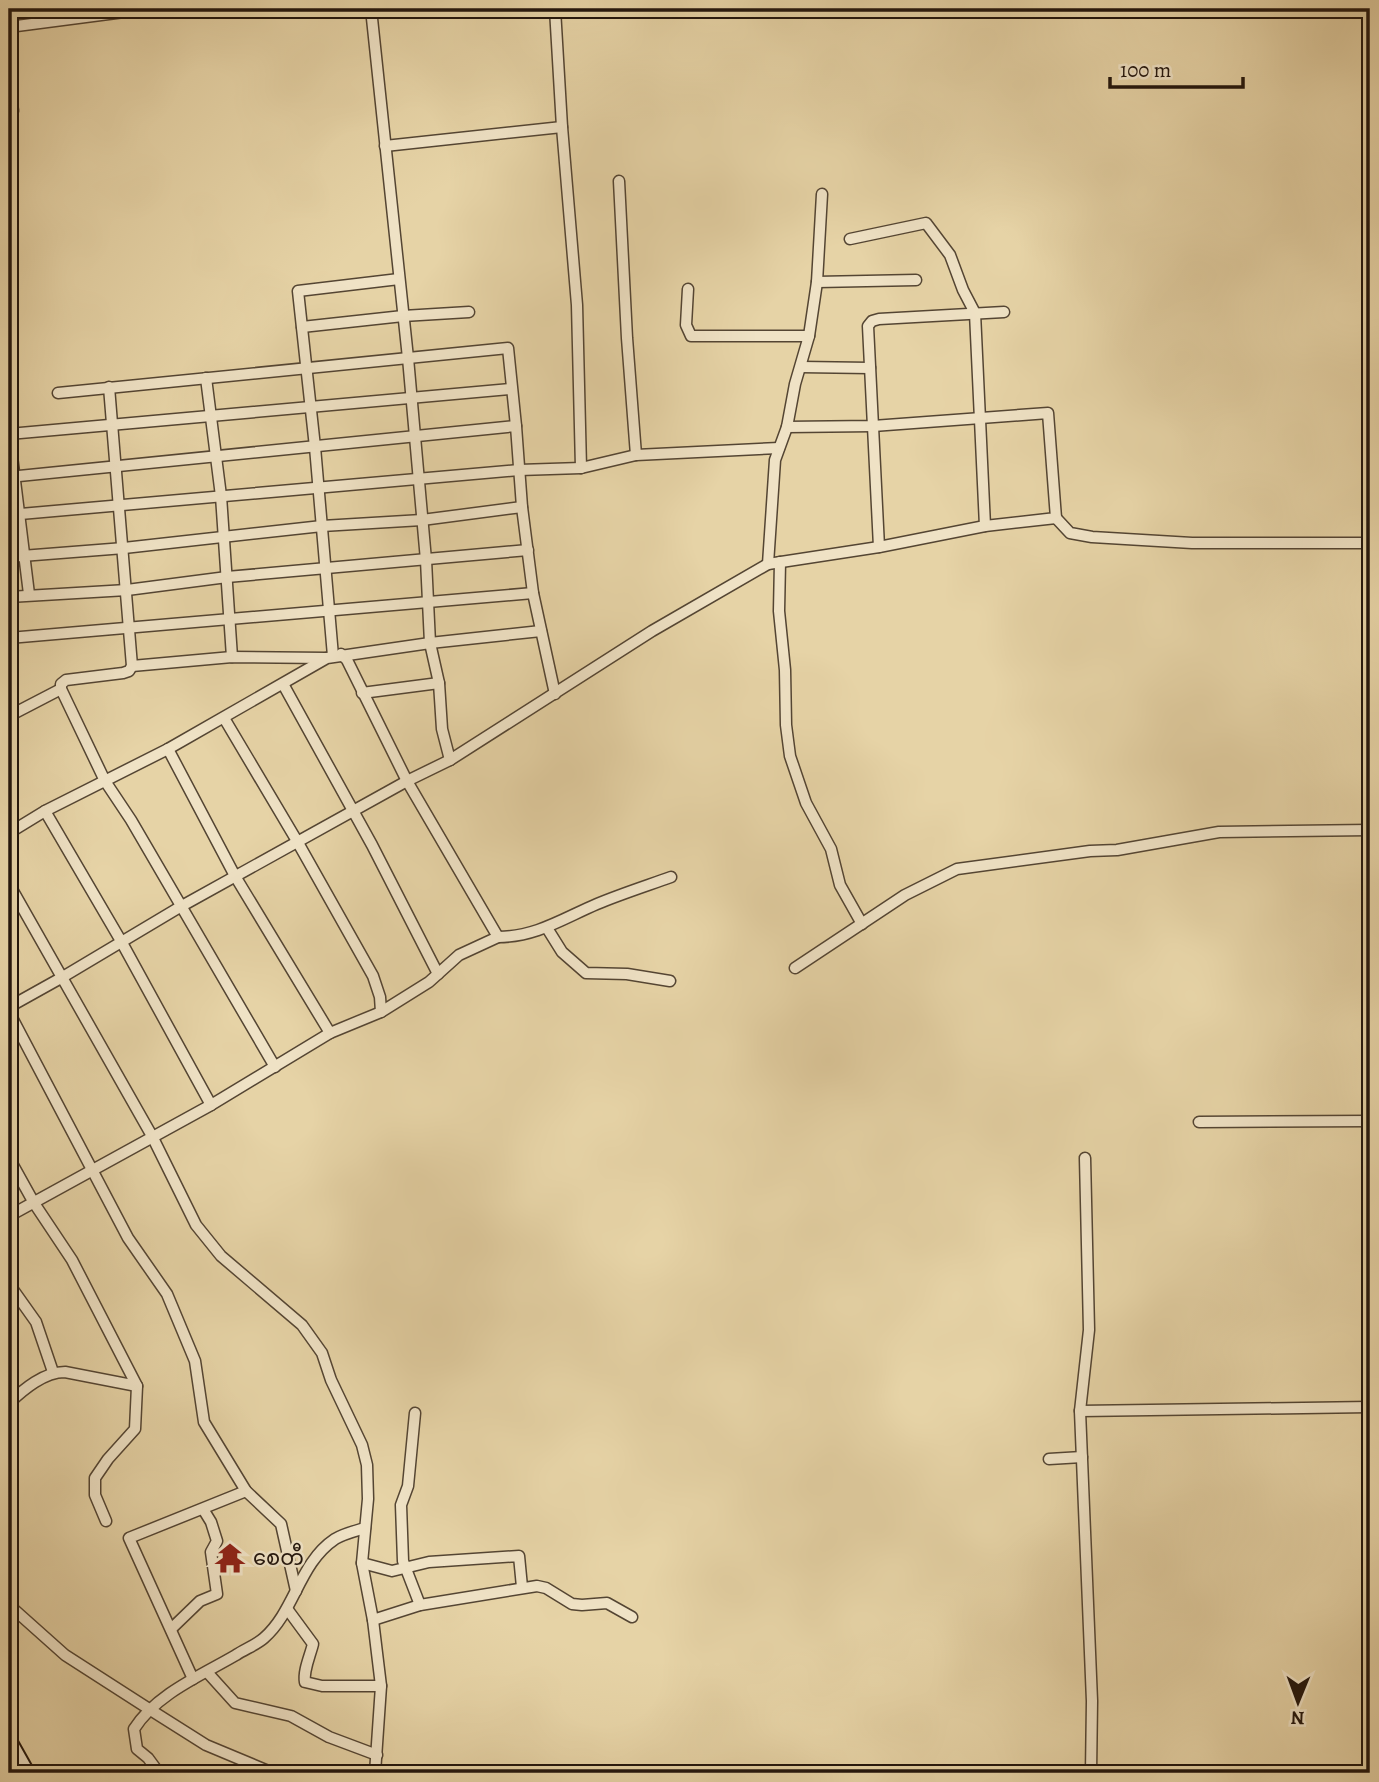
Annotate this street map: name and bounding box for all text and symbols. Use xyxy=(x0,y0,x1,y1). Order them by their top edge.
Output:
scale bar xyxy=(1110,46,1242,90)
text: 100 m xyxy=(1120,56,1171,84)
temple icon: စေတီ xyxy=(213,1541,247,1575)
place label: စေတီ xyxy=(253,1542,304,1572)
north arrow xyxy=(1264,1666,1334,1736)
text: N xyxy=(1290,1705,1305,1731)

